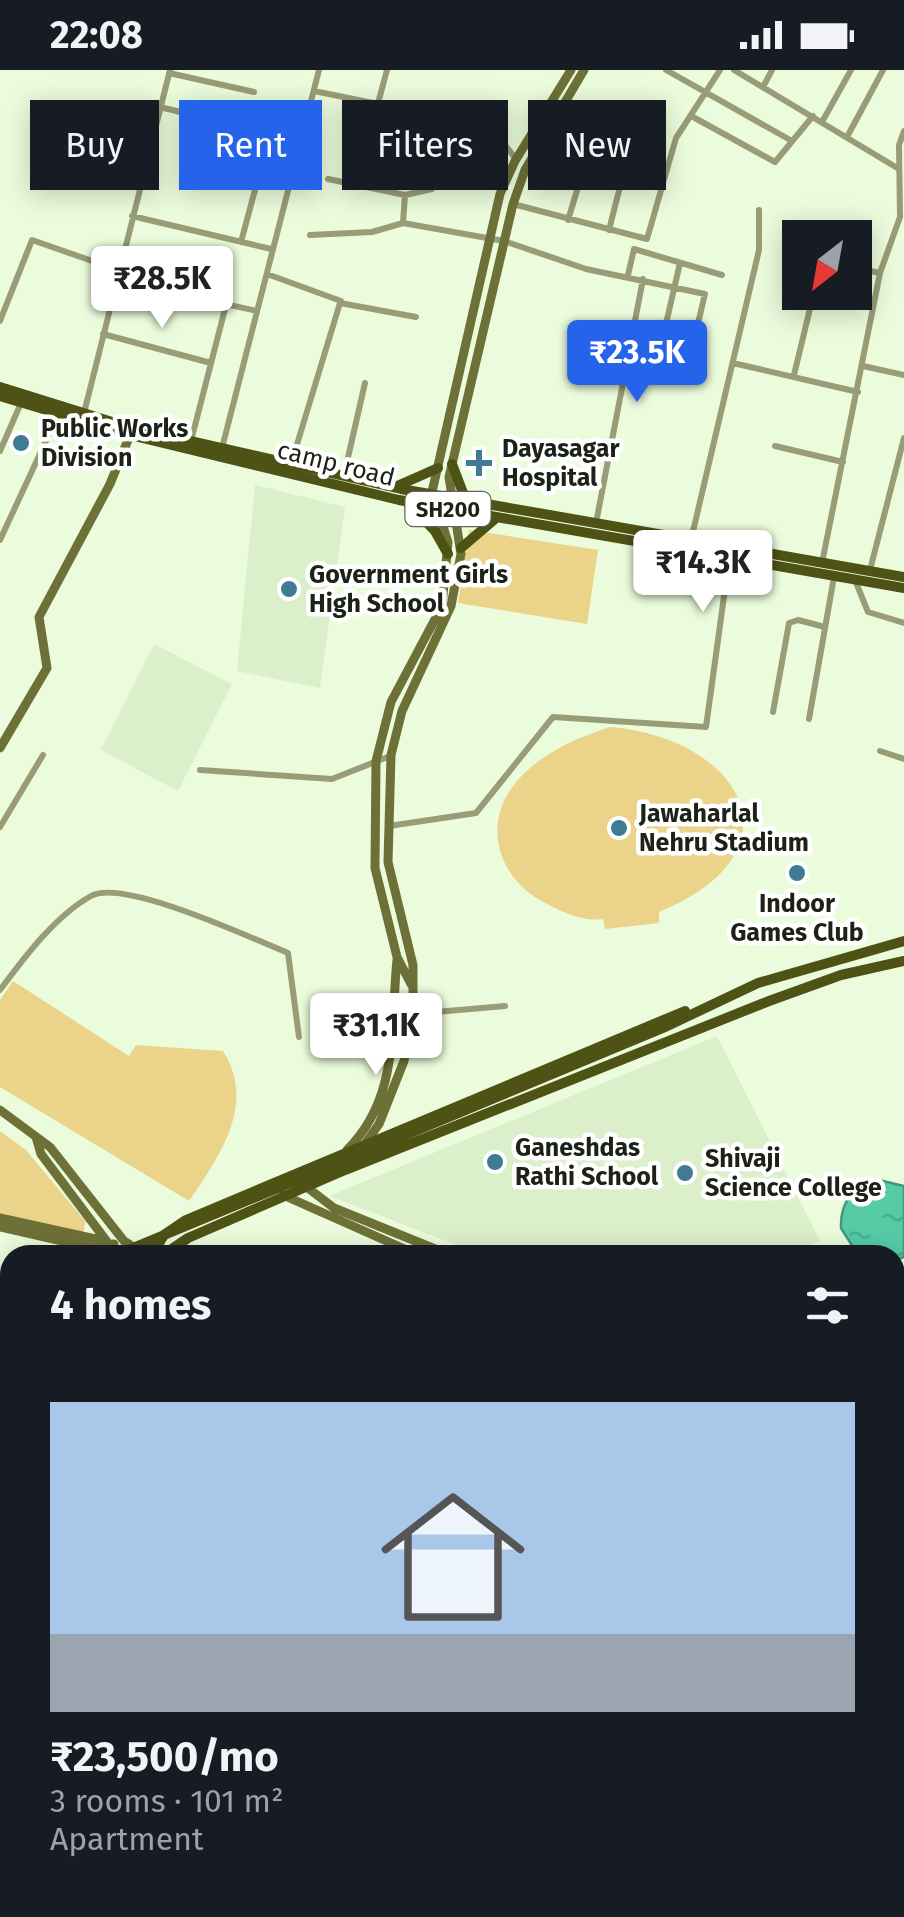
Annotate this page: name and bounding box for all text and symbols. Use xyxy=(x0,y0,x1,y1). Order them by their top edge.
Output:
text: 22:08 xyxy=(50,12,143,58)
chip: Buy xyxy=(30,100,159,190)
chip: Rent xyxy=(179,100,322,190)
chip: Filters xyxy=(342,100,508,190)
chip: New xyxy=(528,100,666,190)
north arrow xyxy=(782,220,872,310)
map controls xyxy=(782,220,872,310)
pin: ₹28.5K xyxy=(81,246,243,331)
text: ₹28.5K xyxy=(113,259,211,297)
pin: ₹23.5K xyxy=(556,320,718,405)
text: ₹23.5K xyxy=(589,333,685,371)
place label: Public Works Division xyxy=(41,414,188,473)
marker: Public Works Division xyxy=(10,432,32,454)
place label: Dayasagar Hospital xyxy=(502,434,620,493)
street label: camp road xyxy=(274,435,398,493)
marker: Dayasagar Hospital xyxy=(466,450,492,476)
road number: SH200 xyxy=(406,492,490,526)
pin: ₹14.3K xyxy=(622,530,784,615)
text: ₹14.3K xyxy=(655,543,751,581)
place label: Government Girls High School xyxy=(309,560,508,619)
marker: Government Girls High School xyxy=(278,578,300,600)
place label: Jawaharlal Nehru Stadium xyxy=(638,799,809,858)
marker: Jawaharlal Nehru Stadium xyxy=(608,817,630,839)
marker: Indoor Games Club xyxy=(786,862,808,884)
place label: Indoor Games Club xyxy=(730,889,864,948)
pin: ₹31.1K xyxy=(295,993,457,1078)
text: ₹31.1K xyxy=(332,1006,420,1044)
place label: Ganeshdas Rathi School xyxy=(515,1133,659,1192)
place label: Shivaji Science College xyxy=(705,1144,882,1203)
marker: Ganeshdas Rathi School xyxy=(484,1151,506,1173)
marker: Shivaji Science College xyxy=(674,1162,696,1184)
icon: filters xyxy=(800,1278,855,1333)
text: 4 homes xyxy=(50,1280,211,1330)
icon: home xyxy=(363,1467,543,1647)
text: ₹23,500/mo xyxy=(50,1732,279,1782)
text: 3 rooms · 101 m² xyxy=(50,1782,284,1820)
text: Apartment xyxy=(50,1820,204,1858)

